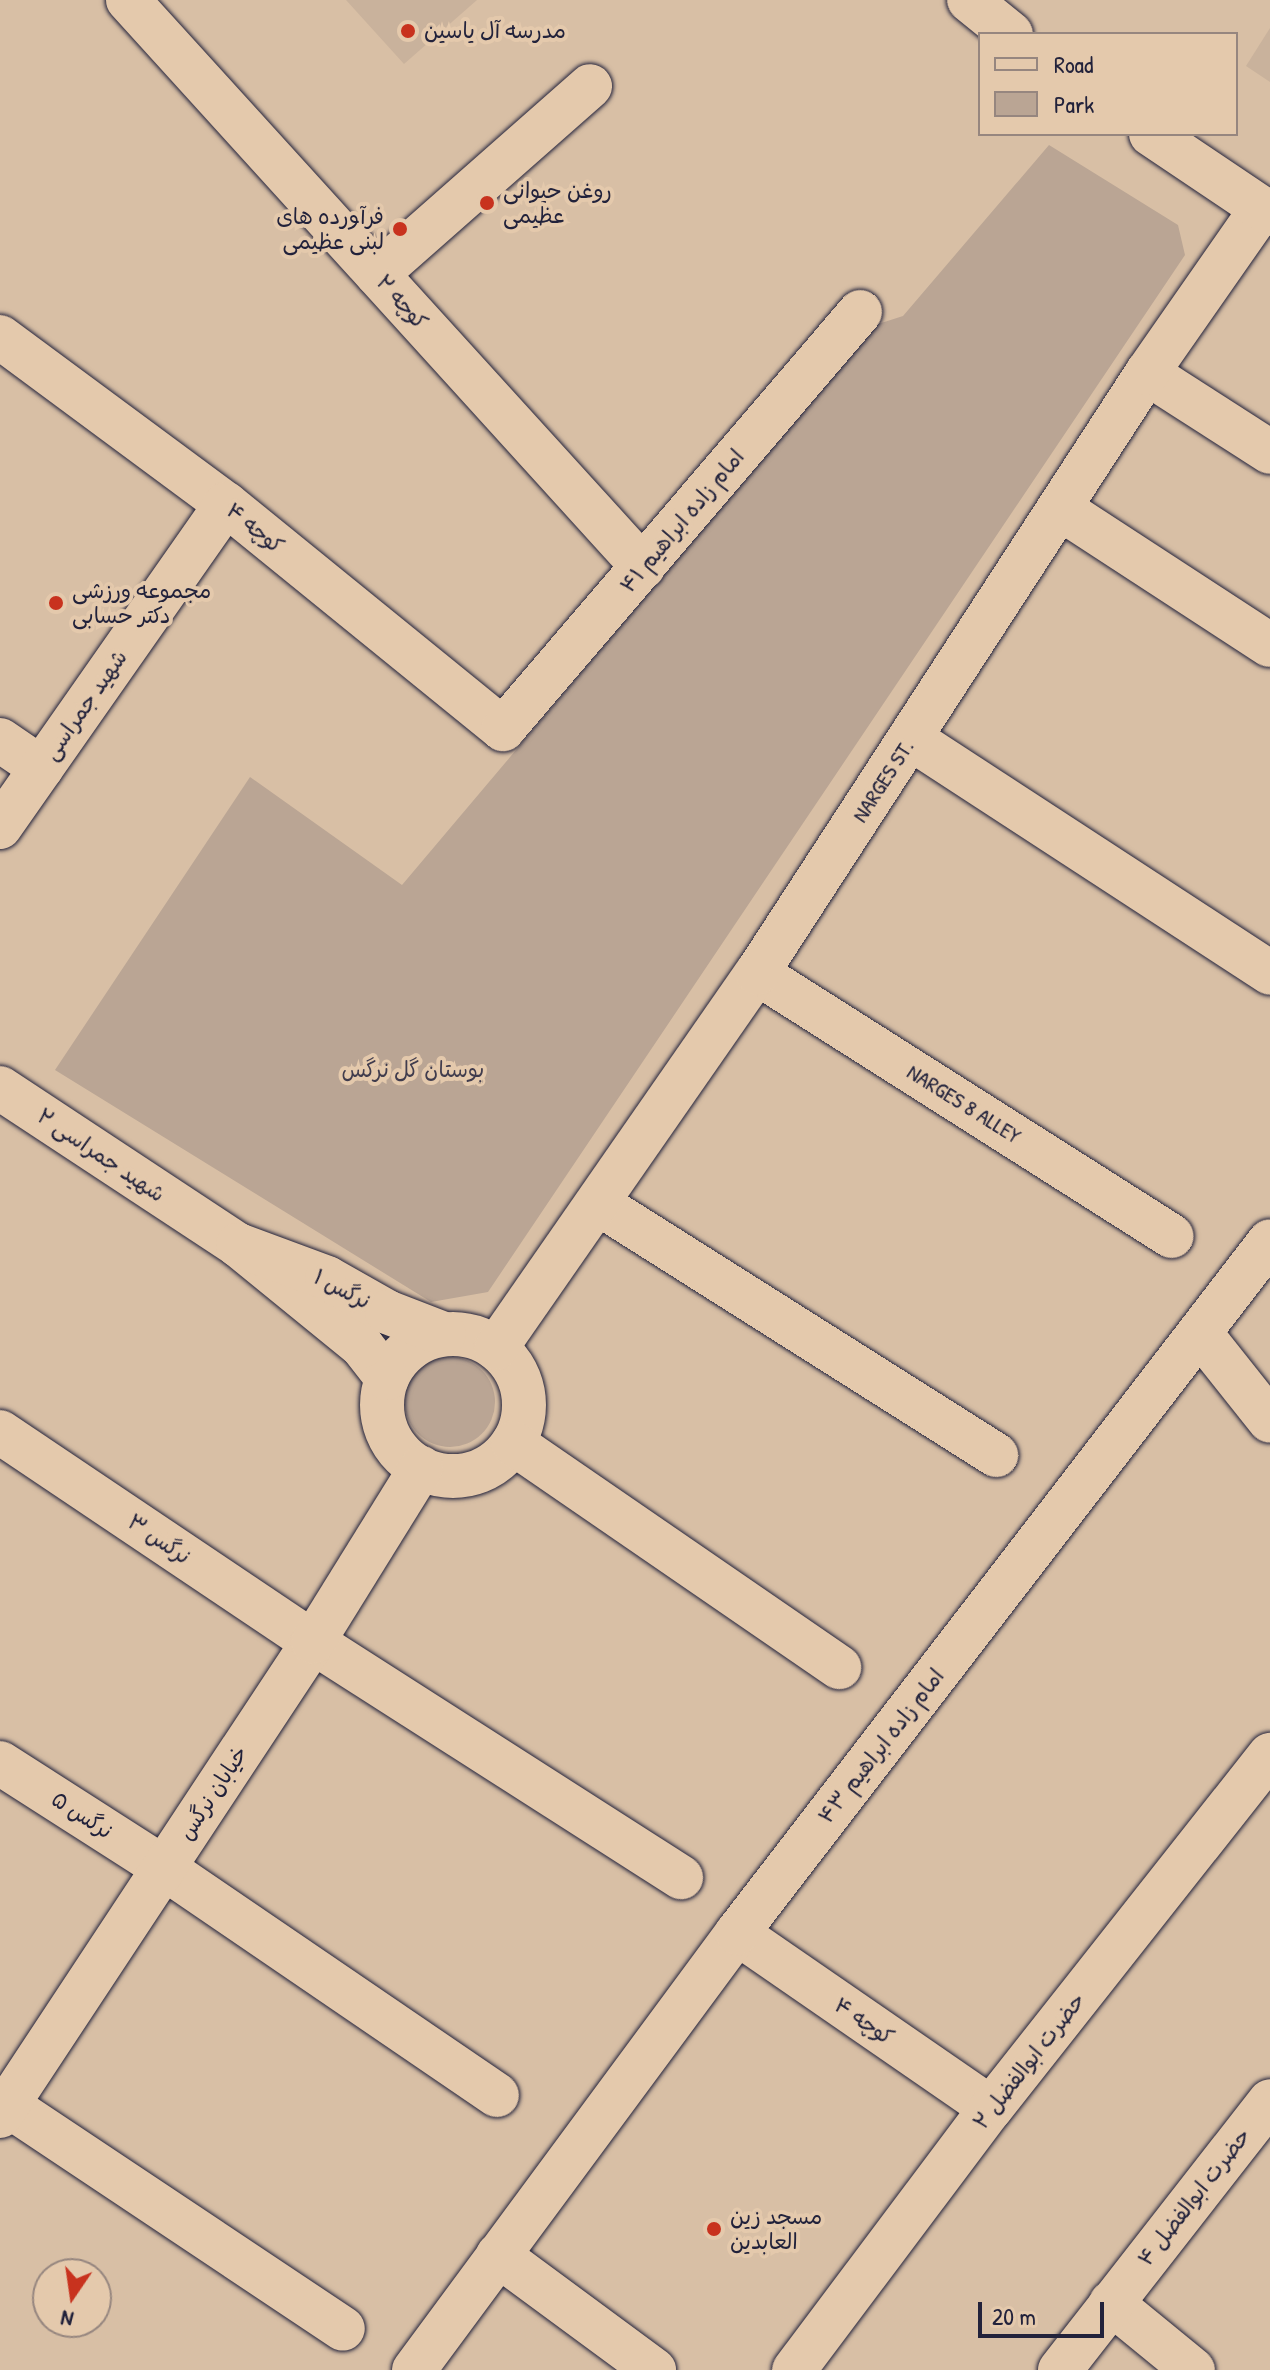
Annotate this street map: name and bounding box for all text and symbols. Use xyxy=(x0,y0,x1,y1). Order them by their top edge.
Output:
place label: مدرسه آل یاسین xyxy=(424,18,566,44)
marker: مدرسه آل یاسین xyxy=(399,22,417,40)
legend xyxy=(978,32,1238,136)
text: Road xyxy=(1054,48,1093,80)
text: Park xyxy=(1054,88,1094,120)
place label: روغن حیوانی عظیمی xyxy=(503,177,612,228)
marker: روغن حیوانی عظیمی xyxy=(478,194,496,212)
place label: فرآورده های لبنی عظیمی xyxy=(276,203,384,254)
marker: فرآورده های لبنی عظیمی xyxy=(391,220,409,238)
street label: کوچه ۲ xyxy=(371,269,433,335)
street label: امام زاده ابراهیم ۴۱ xyxy=(614,444,750,598)
street label: کوچه ۴ xyxy=(221,497,289,559)
place label: مجموعه ورزشی دکتر حسابی xyxy=(72,577,211,628)
marker: مجموعه ورزشی دکتر حسابی xyxy=(47,594,65,612)
street label: شهید جمراسی xyxy=(37,645,133,765)
street label: NARGES ST. xyxy=(847,735,919,827)
park label: بوستان گل نرگس xyxy=(342,1057,484,1083)
street label: NARGES 8 ALLEY xyxy=(902,1059,1026,1149)
street label: شهید جمراسی ۲ xyxy=(32,1103,170,1207)
street label: نرگس ۱ xyxy=(309,1264,375,1314)
street label: نرگس ۳ xyxy=(122,1508,196,1570)
street label: امام زاده ابراهیم ۴۳ xyxy=(812,1663,950,1829)
street label: خیابان نرگس xyxy=(173,1741,253,1845)
street label: نرگس ۵ xyxy=(46,1786,118,1844)
street label: حضرت ابوالفضل ۲ xyxy=(967,1987,1091,2135)
street label: کوچه ۴ xyxy=(829,1991,899,2051)
street label: حضرت ابوالفضل ۴ xyxy=(1132,2123,1256,2271)
place label: مسجد زین العابدین xyxy=(730,2203,822,2254)
marker: مسجد زین العابدین xyxy=(705,2220,723,2238)
north arrow xyxy=(32,2258,112,2338)
scale bar xyxy=(982,2286,1108,2336)
text: 20 m xyxy=(992,2300,1036,2332)
text: N xyxy=(58,2304,76,2335)

